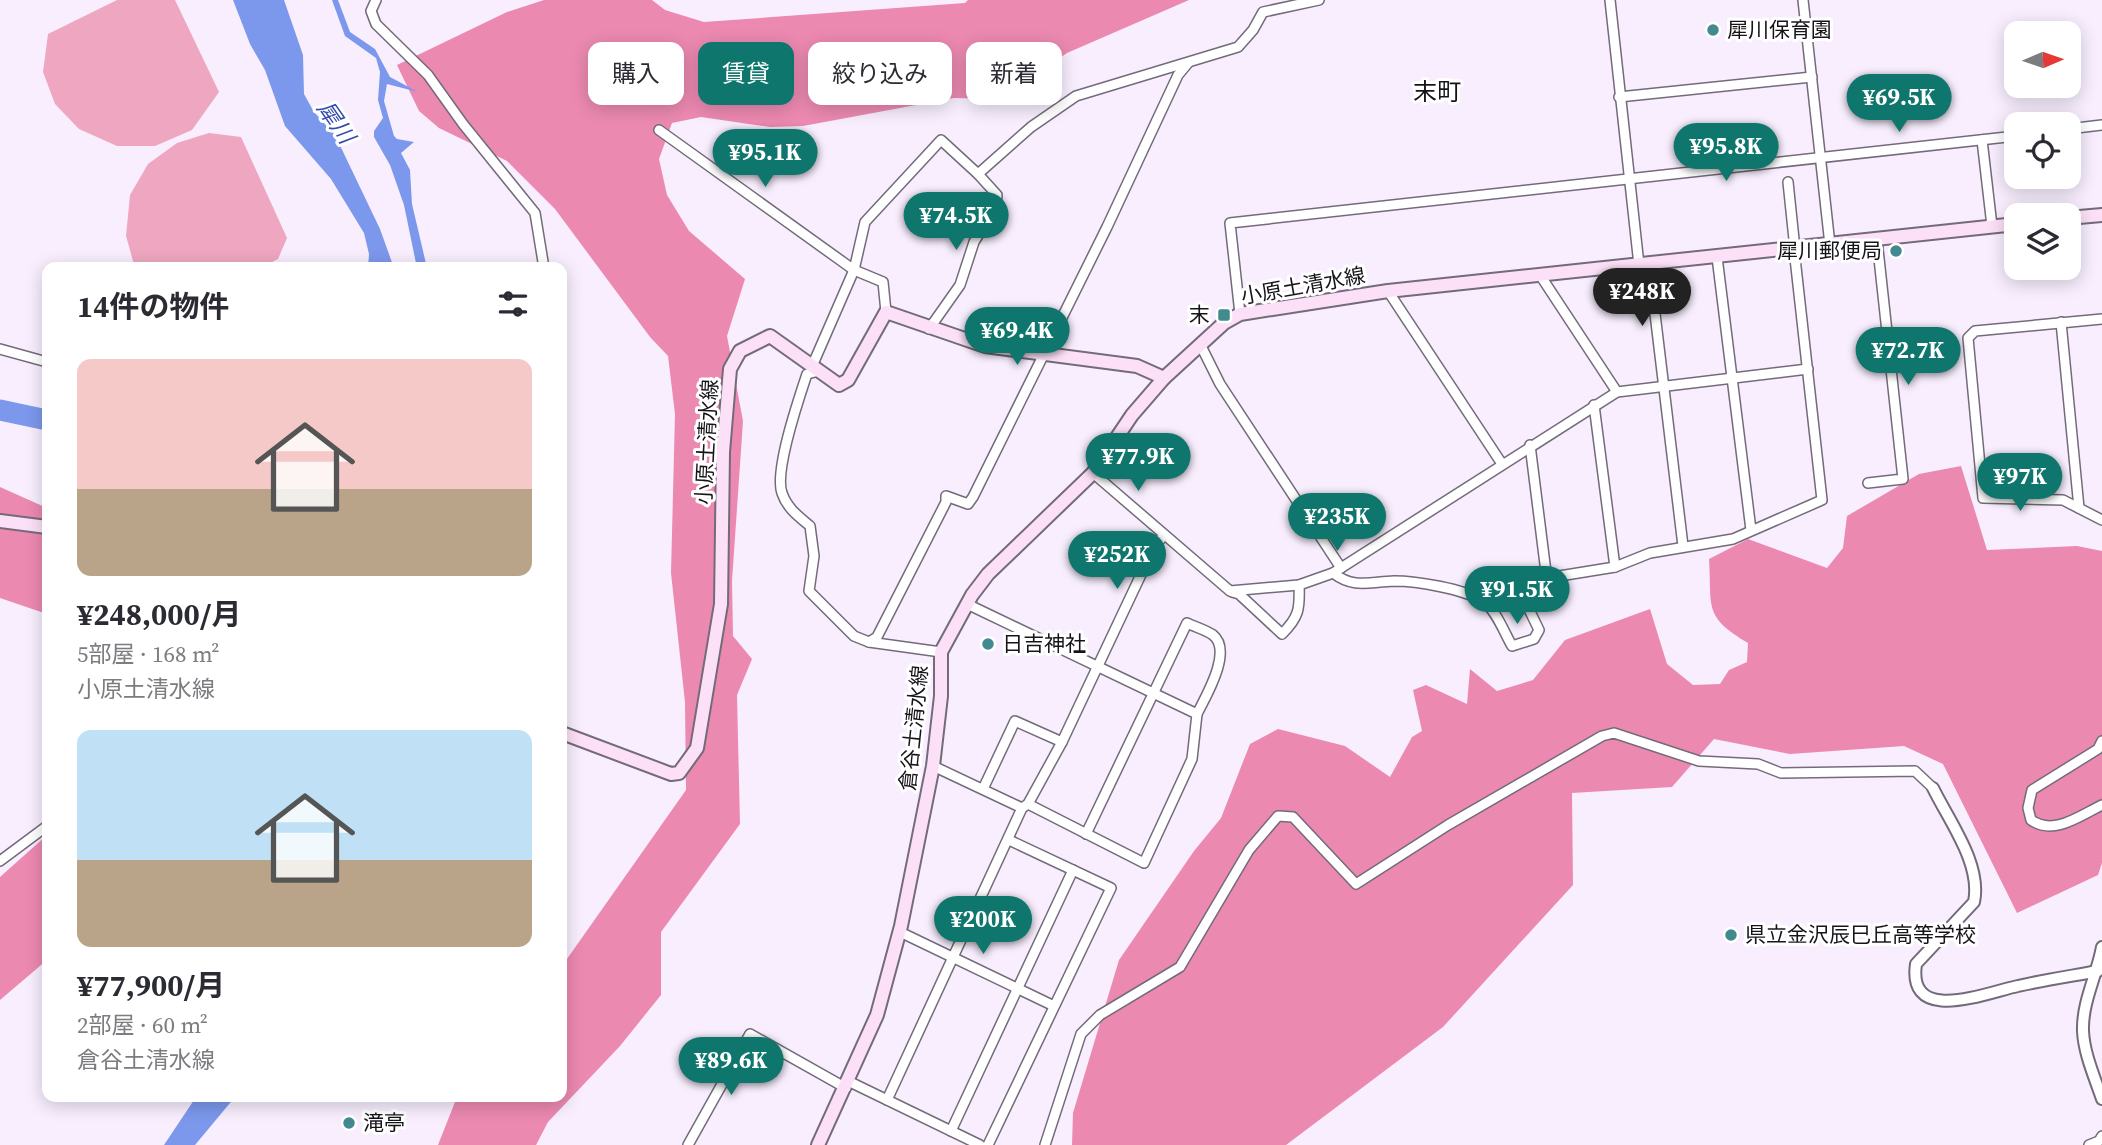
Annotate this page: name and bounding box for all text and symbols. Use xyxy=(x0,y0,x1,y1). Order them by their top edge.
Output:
place label: 犀川保育園 xyxy=(1727,15,1832,44)
north arrow xyxy=(2004,21,2081,98)
map controls xyxy=(2004,21,2081,280)
marker: 犀川保育園 xyxy=(1705,22,1721,38)
chip: 購入 xyxy=(588,42,684,105)
chip: 賃貸 xyxy=(698,42,794,105)
chip: 絞り込み xyxy=(808,42,952,105)
chip: 新着 xyxy=(966,42,1062,105)
pin: ¥69.5K xyxy=(1842,74,1956,134)
district label: 末町 xyxy=(1413,75,1461,108)
text: ¥69.5K xyxy=(1863,81,1935,113)
water label: 犀川 xyxy=(310,94,364,152)
button: locate xyxy=(2004,112,2081,189)
pin: ¥95.8K xyxy=(1669,124,1783,183)
pin: ¥95.1K xyxy=(708,130,822,189)
text: ¥95.8K xyxy=(1690,130,1762,162)
text: ¥95.1K xyxy=(729,136,801,168)
pin: ¥74.5K xyxy=(899,192,1013,252)
text: ¥74.5K xyxy=(920,199,992,231)
button: layers xyxy=(2004,203,2081,280)
place label: 犀川郵便局 xyxy=(1777,236,1882,265)
marker: 犀川郵便局 xyxy=(1888,243,1904,259)
street label: 小原土清水線 xyxy=(1238,260,1367,311)
pin: ¥248K xyxy=(1593,268,1691,328)
text: ¥248K xyxy=(1609,275,1675,307)
icon: filters xyxy=(494,285,532,323)
text: 14件の物件 xyxy=(77,286,230,327)
place label: 末 xyxy=(1189,300,1210,329)
marker: 末 xyxy=(1216,307,1232,323)
pin: ¥69.4K xyxy=(960,308,1074,367)
text: ¥69.4K xyxy=(981,314,1053,346)
pin: ¥72.7K xyxy=(1851,328,1965,387)
text: ¥72.7K xyxy=(1872,334,1944,366)
street label: 小原土清水線 xyxy=(689,378,724,506)
icon: home xyxy=(242,404,368,530)
pin: ¥77.9K xyxy=(1081,434,1195,493)
text: ¥77.9K xyxy=(1102,440,1174,472)
pin: ¥97K xyxy=(1979,454,2061,513)
text: ¥97K xyxy=(1993,460,2047,492)
pin: ¥235K xyxy=(1288,494,1386,553)
text: ¥235K xyxy=(1304,500,1370,532)
pin: ¥252K xyxy=(1068,532,1166,591)
text: ¥252K xyxy=(1084,538,1150,570)
pin: ¥91.5K xyxy=(1460,566,1574,626)
text: ¥91.5K xyxy=(1481,573,1553,605)
text: ¥248,000/月 xyxy=(77,594,241,635)
place label: 日吉神社 xyxy=(1002,629,1086,658)
marker: 日吉神社 xyxy=(980,636,996,652)
text: 5部屋 · 168 m² xyxy=(77,638,220,670)
street label: 倉谷土清水線 xyxy=(892,664,935,792)
text: 小原土清水線 xyxy=(77,673,215,705)
icon: home xyxy=(242,775,368,901)
pin: ¥200K xyxy=(934,897,1032,956)
text: ¥200K xyxy=(950,903,1016,935)
place label: 県立金沢辰巳丘高等学校 xyxy=(1745,920,1976,949)
marker: 県立金沢辰巳丘高等学校 xyxy=(1723,927,1739,943)
text: ¥77,900/月 xyxy=(77,965,225,1006)
text: 2部屋 · 60 m² xyxy=(77,1009,208,1041)
pin: ¥89.6K xyxy=(674,1038,788,1097)
text: 倉谷土清水線 xyxy=(77,1044,215,1076)
text: ¥89.6K xyxy=(695,1044,767,1076)
place label: 滝亭 xyxy=(363,1108,405,1137)
marker: 滝亭 xyxy=(341,1115,357,1131)

